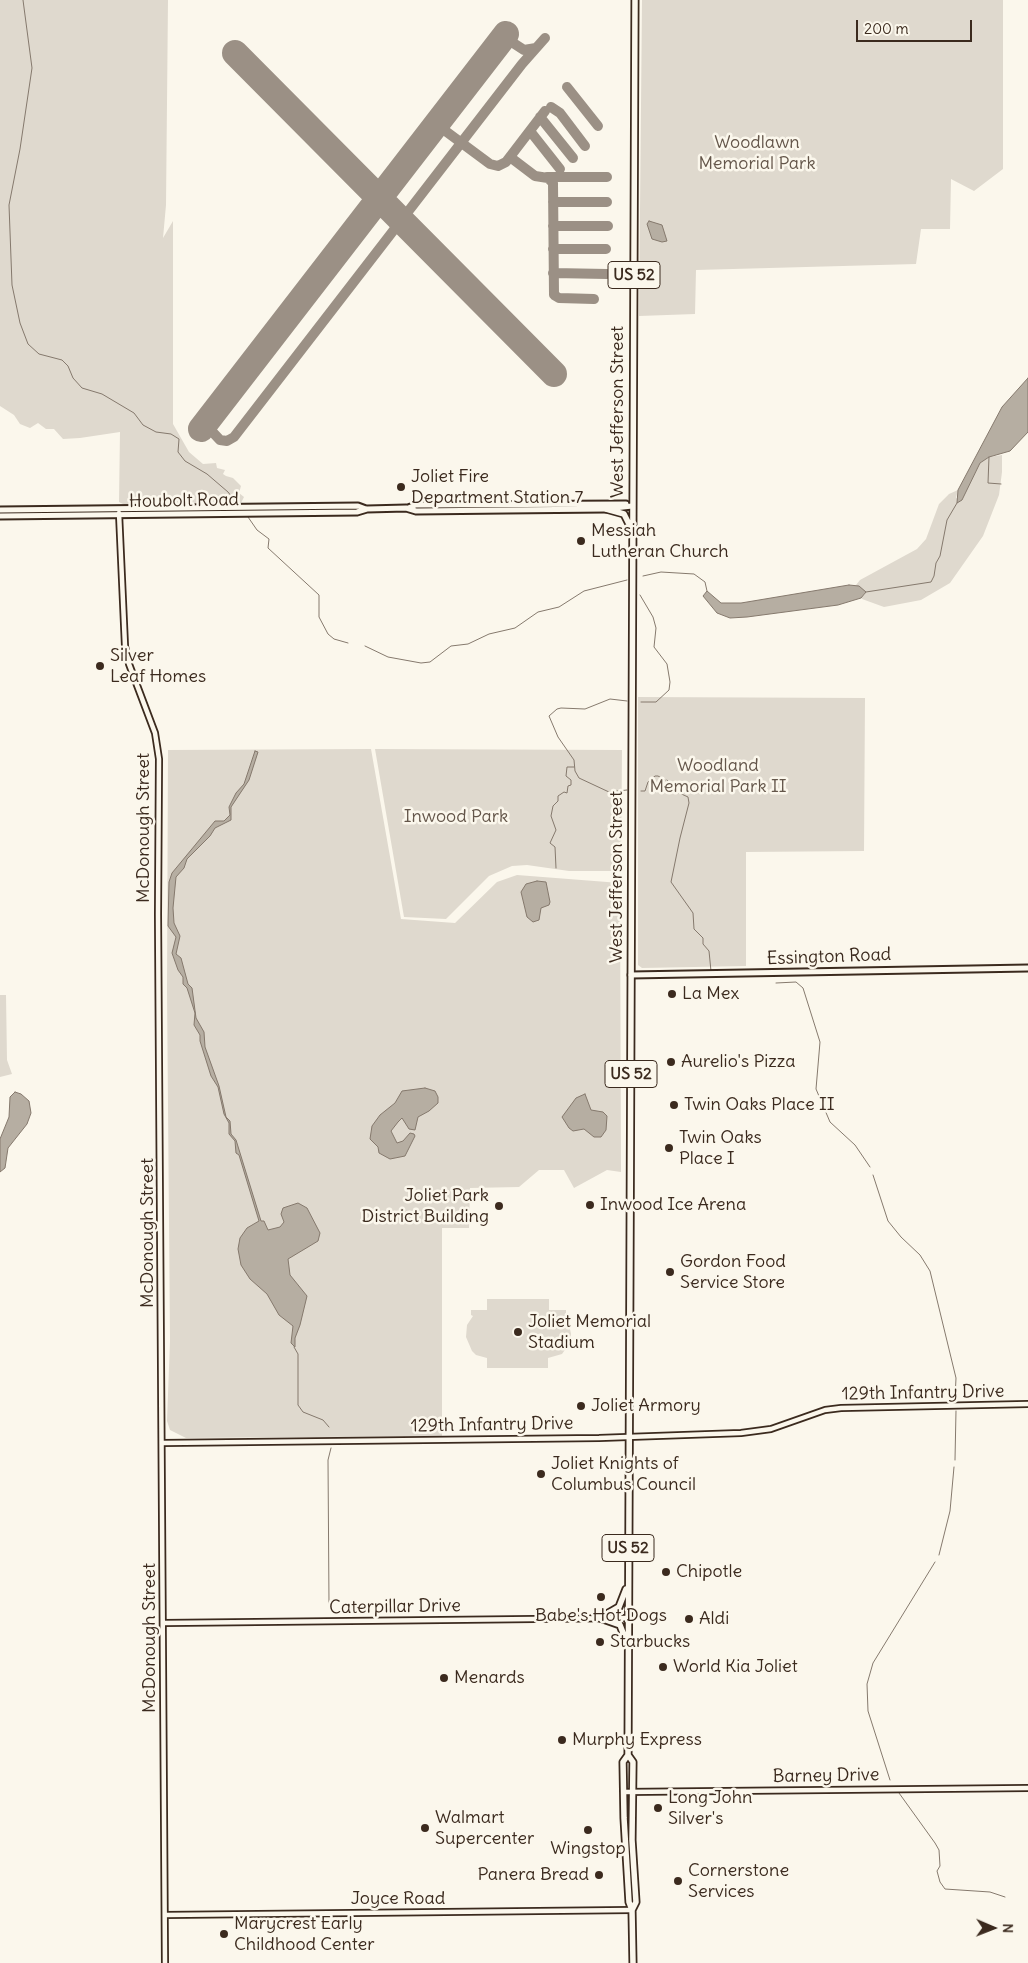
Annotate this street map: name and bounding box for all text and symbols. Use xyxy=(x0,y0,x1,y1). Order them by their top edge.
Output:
scale bar xyxy=(858,10,974,42)
text: 200 m xyxy=(864,19,909,38)
park label: Woodlawn Memorial Park xyxy=(698,132,816,174)
road number: US 52 xyxy=(608,262,660,288)
street label: West Jefferson Street xyxy=(607,326,629,498)
place label: Joliet Fire Department Station 7 xyxy=(411,466,583,508)
marker: Joliet Fire Department Station 7 xyxy=(395,481,407,493)
street label: Houbolt Road xyxy=(129,489,239,513)
place label: Messiah Lutheran Church xyxy=(591,520,729,562)
marker: Messiah Lutheran Church xyxy=(575,535,587,547)
place label: Silver Leaf Homes xyxy=(110,645,206,688)
marker: Silver Leaf Homes xyxy=(94,660,106,672)
street label: McDonough Street xyxy=(133,753,155,903)
park label: Woodland Memorial Park II xyxy=(649,755,787,798)
street label: West Jefferson Street xyxy=(606,791,628,963)
park label: Inwood Park xyxy=(404,806,508,828)
street label: Essington Road xyxy=(766,944,892,970)
place label: La Mex xyxy=(682,983,739,1005)
marker: La Mex xyxy=(666,988,678,1000)
place label: Aurelio's Pizza xyxy=(681,1051,796,1073)
marker: Aurelio's Pizza xyxy=(665,1056,677,1068)
road number: US 52 xyxy=(605,1060,657,1088)
place label: Twin Oaks Place II xyxy=(684,1094,835,1116)
marker: Twin Oaks Place II xyxy=(668,1099,680,1111)
place label: Twin Oaks Place I xyxy=(679,1127,762,1170)
marker: Twin Oaks Place I xyxy=(663,1142,675,1154)
street label: McDonough Street xyxy=(137,1158,159,1308)
place label: Joliet Park District Building xyxy=(362,1185,489,1228)
place label: Inwood Ice Arena xyxy=(600,1194,746,1216)
marker: Inwood Ice Arena xyxy=(584,1199,596,1211)
marker: Joliet Park District Building xyxy=(493,1200,505,1212)
place label: Gordon Food Service Store xyxy=(680,1251,786,1294)
marker: Gordon Food Service Store xyxy=(664,1266,676,1278)
place label: Joliet Memorial Stadium xyxy=(528,1311,651,1354)
marker: Joliet Memorial Stadium xyxy=(512,1326,524,1338)
street label: 129th Infantry Drive xyxy=(841,1381,1005,1405)
place label: Joliet Armory xyxy=(591,1395,701,1417)
marker: Joliet Armory xyxy=(575,1400,587,1412)
street label: 129th Infantry Drive xyxy=(410,1413,574,1437)
place label: Joliet Knights of Columbus Council xyxy=(551,1453,696,1496)
marker: Joliet Knights of Columbus Council xyxy=(535,1468,547,1480)
road number: US 52 xyxy=(602,1535,654,1562)
place label: Chipotle xyxy=(676,1561,742,1583)
street label: McDonough Street xyxy=(139,1563,161,1713)
marker: Chipotle xyxy=(660,1566,672,1578)
marker: Babe's Hot Dogs xyxy=(595,1591,607,1603)
street label: Caterpillar Drive xyxy=(329,1595,461,1619)
place label: Babe's Hot Dogs xyxy=(535,1605,667,1627)
place label: Aldi xyxy=(699,1608,729,1630)
marker: Aldi xyxy=(683,1613,695,1625)
place label: Starbucks xyxy=(610,1631,690,1653)
marker: Starbucks xyxy=(594,1636,606,1648)
place label: World Kia Joliet xyxy=(673,1656,798,1678)
marker: World Kia Joliet xyxy=(657,1661,669,1673)
place label: Menards xyxy=(454,1667,525,1689)
marker: Menards xyxy=(438,1672,450,1684)
place label: Murphy Express xyxy=(572,1729,702,1751)
marker: Murphy Express xyxy=(556,1734,568,1746)
street label: Barney Drive xyxy=(773,1764,879,1788)
place label: Long John Silver's xyxy=(668,1787,752,1830)
marker: Long John Silver's xyxy=(652,1802,664,1814)
place label: Walmart Supercenter xyxy=(435,1807,534,1850)
marker: Walmart Supercenter xyxy=(419,1822,431,1834)
marker: Wingstop xyxy=(582,1824,594,1836)
place label: Wingstop xyxy=(550,1838,626,1860)
place label: Cornerstone Services xyxy=(688,1860,789,1902)
place label: Panera Bread xyxy=(477,1864,589,1886)
marker: Panera Bread xyxy=(593,1869,605,1881)
marker: Cornerstone Services xyxy=(672,1875,684,1887)
street label: Joyce Road xyxy=(351,1888,445,1910)
north arrow xyxy=(968,1903,1018,1953)
place label: Marycrest Early Childhood Center xyxy=(234,1913,375,1956)
text: N xyxy=(999,1923,1017,1933)
marker: Marycrest Early Childhood Center xyxy=(218,1928,230,1940)

